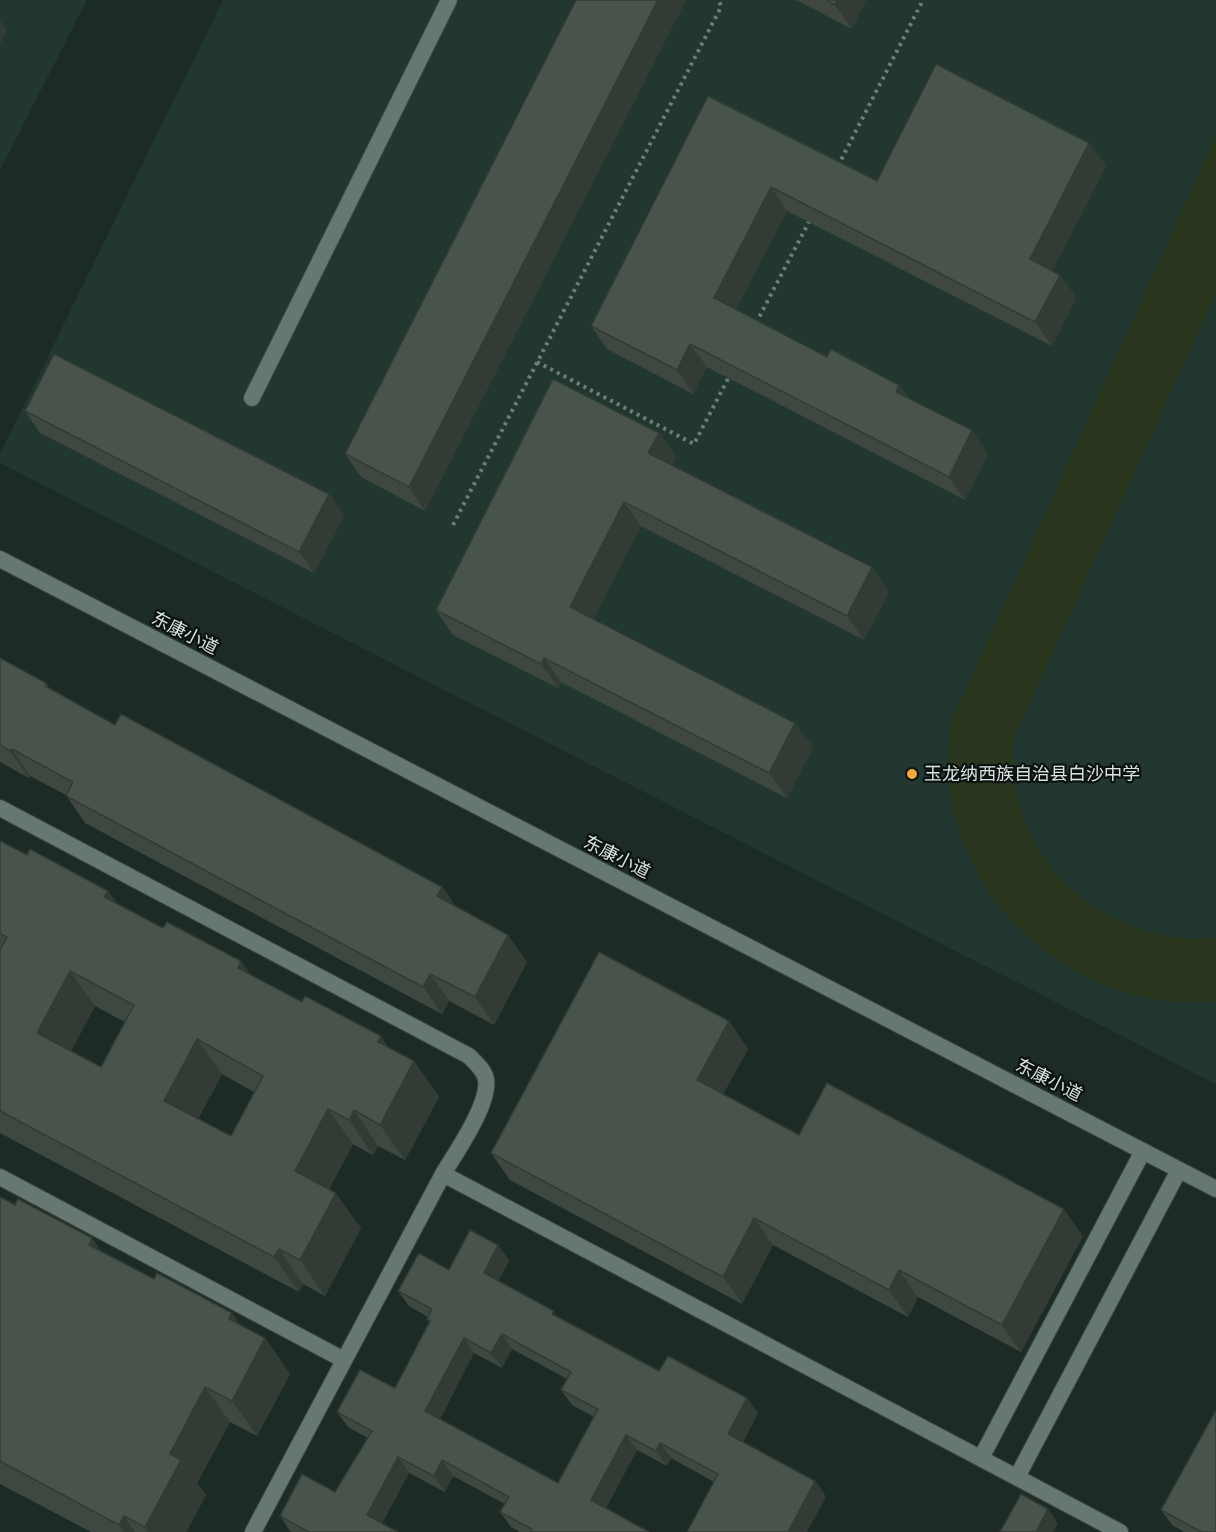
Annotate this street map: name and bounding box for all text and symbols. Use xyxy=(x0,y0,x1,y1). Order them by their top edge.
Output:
street label: 东康小道 xyxy=(148,607,222,659)
place label: 玉龙纳西族自治县白沙中学 xyxy=(924,763,1140,785)
marker: 玉龙纳西族自治县白沙中学 xyxy=(905,767,919,781)
street label: 东康小道 xyxy=(580,831,654,883)
street label: 东康小道 xyxy=(1012,1054,1086,1106)

